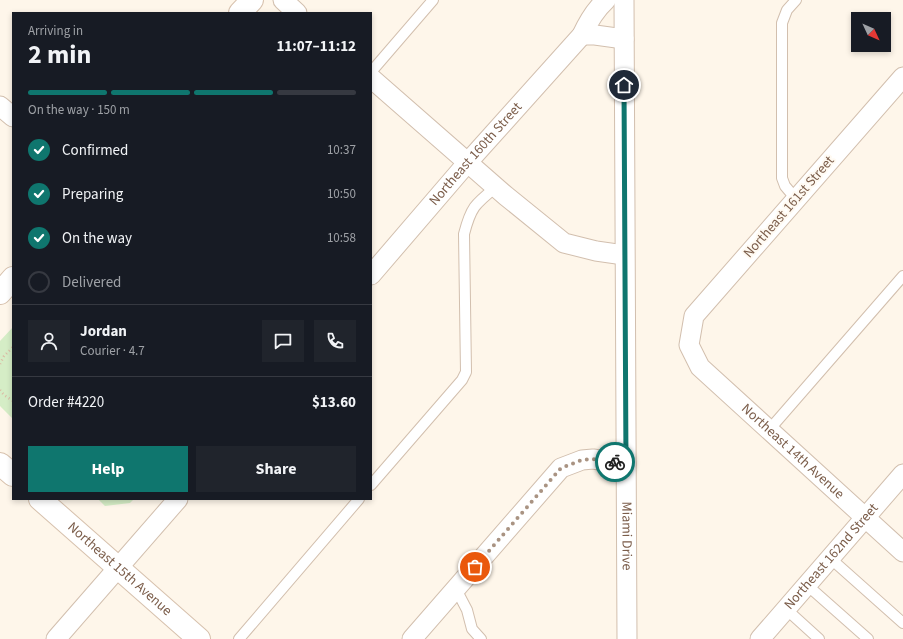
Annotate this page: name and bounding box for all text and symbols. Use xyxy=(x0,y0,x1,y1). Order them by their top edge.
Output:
north arrow xyxy=(851,12,891,52)
map controls xyxy=(851,12,891,52)
text: Arriving in xyxy=(28,22,83,40)
text: 2 min xyxy=(28,36,91,73)
text: 11:07–11:12 xyxy=(276,36,356,57)
pin xyxy=(607,68,641,102)
icon: home xyxy=(613,74,635,96)
street label: Northeast 160th Street xyxy=(425,98,527,210)
text: On the way · 150 m xyxy=(28,101,130,119)
icon: check xyxy=(28,139,50,161)
text: Confirmed xyxy=(62,140,128,161)
text: 10:37 xyxy=(327,141,356,159)
street label: Northeast 161st Street xyxy=(739,151,839,263)
icon: check xyxy=(28,183,50,205)
text: Preparing xyxy=(62,184,123,205)
text: 10:50 xyxy=(327,185,356,203)
icon: check xyxy=(28,227,50,249)
text: On the way xyxy=(62,228,132,249)
text: 10:58 xyxy=(327,229,356,247)
text: Delivered xyxy=(62,272,121,293)
button: person xyxy=(28,320,70,362)
button: chat xyxy=(262,320,304,362)
button: phone xyxy=(314,320,356,362)
text: Jordan xyxy=(80,321,127,342)
text: Courier · 4.7 xyxy=(80,342,145,360)
text: Order #4220 xyxy=(28,392,104,413)
text: $13.60 xyxy=(312,392,356,413)
street label: Northeast 14th Avenue xyxy=(737,399,849,504)
courier xyxy=(595,442,635,482)
button: Help xyxy=(28,446,188,492)
button: Share xyxy=(196,446,356,492)
icon: bike xyxy=(604,451,626,473)
street label: Northeast 162nd Street xyxy=(780,499,883,614)
street label: Miami Drive xyxy=(616,501,637,571)
street label: Northeast 15th Avenue xyxy=(63,518,176,621)
pin xyxy=(458,550,492,584)
icon: bag xyxy=(464,556,486,578)

